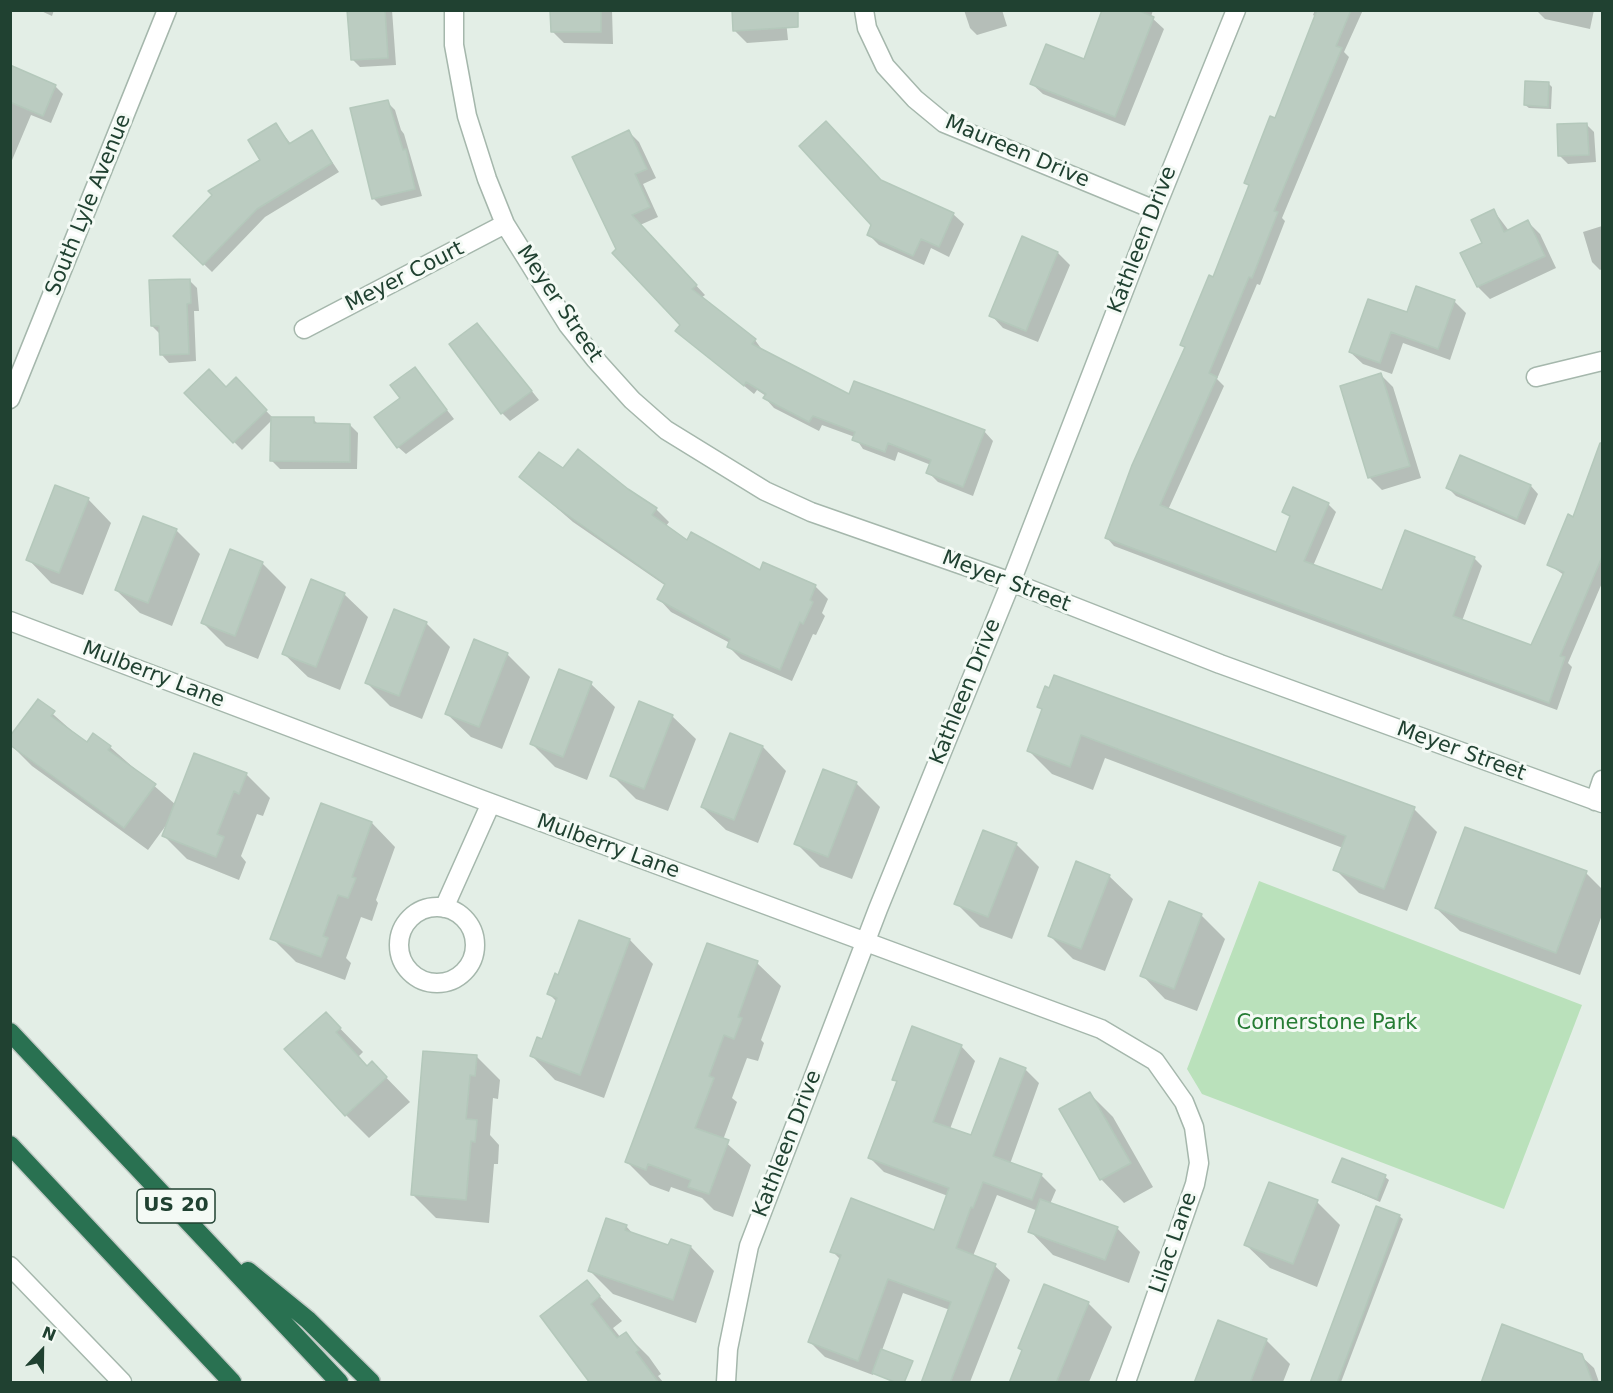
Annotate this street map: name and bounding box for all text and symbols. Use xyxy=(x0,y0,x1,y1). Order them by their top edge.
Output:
street label: Maureen Drive xyxy=(941,110,1093,194)
street label: South Lyle Avenue xyxy=(41,111,137,299)
street label: Kathleen Drive xyxy=(1103,163,1183,317)
street label: Meyer Court xyxy=(342,236,468,318)
street label: Meyer Street xyxy=(511,241,607,367)
street label: Meyer Street xyxy=(938,546,1074,618)
street label: Kathleen Drive xyxy=(925,615,1007,769)
street label: Mulberry Lane xyxy=(78,636,228,714)
street label: Meyer Street xyxy=(1393,717,1529,787)
street label: Mulberry Lane xyxy=(533,809,683,885)
park label: Cornerstone Park xyxy=(1237,1011,1417,1037)
street label: Kathleen Drive xyxy=(748,1067,828,1221)
road number: US 20 xyxy=(137,1189,215,1223)
street label: Lilac Lane xyxy=(1145,1189,1203,1297)
north arrow xyxy=(12,1321,72,1381)
text: N xyxy=(39,1323,59,1345)

